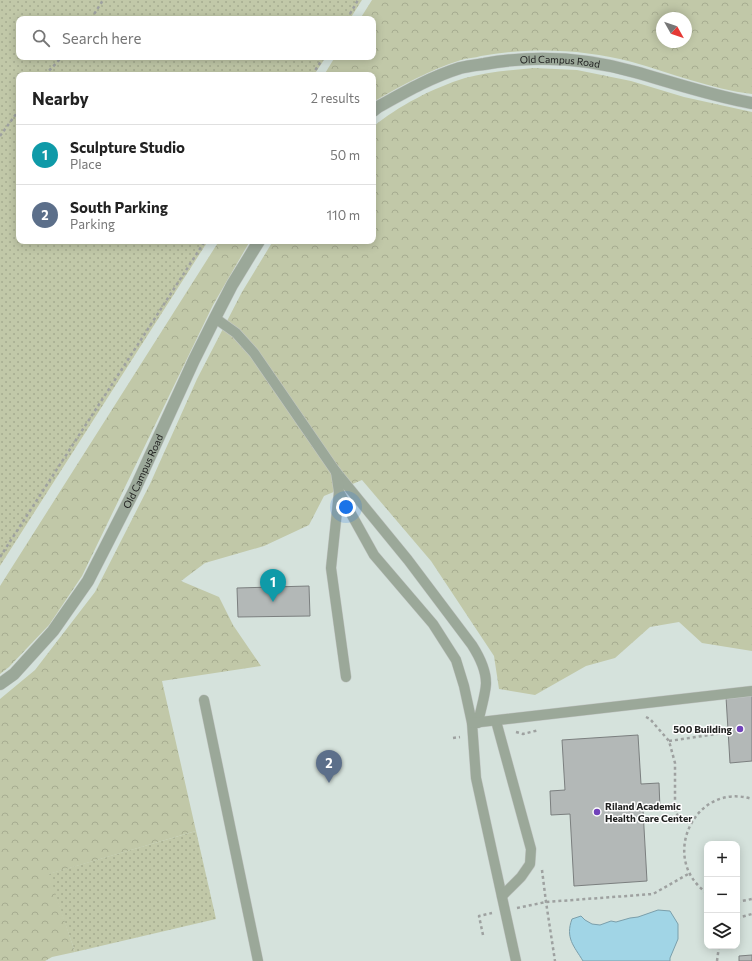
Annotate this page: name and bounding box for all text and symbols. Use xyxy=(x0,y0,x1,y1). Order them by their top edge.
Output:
north arrow xyxy=(656,12,692,48)
search box xyxy=(16,16,376,60)
icon: search xyxy=(30,27,52,49)
text: Search here xyxy=(62,29,141,47)
street label: Old Campus Road xyxy=(519,53,601,70)
text: Nearby xyxy=(32,88,89,109)
text: 2 results xyxy=(311,90,360,106)
text: Sculpture Studio xyxy=(70,138,185,156)
text: 1 xyxy=(42,147,48,163)
text: 50 m xyxy=(330,147,360,163)
text: Place xyxy=(70,156,102,172)
text: South Parking xyxy=(70,198,168,216)
text: 2 xyxy=(41,207,49,223)
text: 110 m xyxy=(327,207,360,223)
text: Parking xyxy=(70,216,115,232)
street label: Old Campus Road xyxy=(120,432,165,510)
your location xyxy=(336,497,356,517)
pin: 1 xyxy=(260,569,286,602)
place label: 500 Building xyxy=(673,723,732,735)
marker: 500 Building xyxy=(735,724,745,734)
pin: 2 xyxy=(316,750,342,783)
place label: Riland Academic Health Care Center xyxy=(605,800,692,824)
marker: Riland Academic Health Care Center xyxy=(592,807,602,817)
map controls xyxy=(704,841,740,949)
button: + xyxy=(704,841,740,877)
button: − xyxy=(704,877,740,913)
button: layers xyxy=(704,913,740,949)

